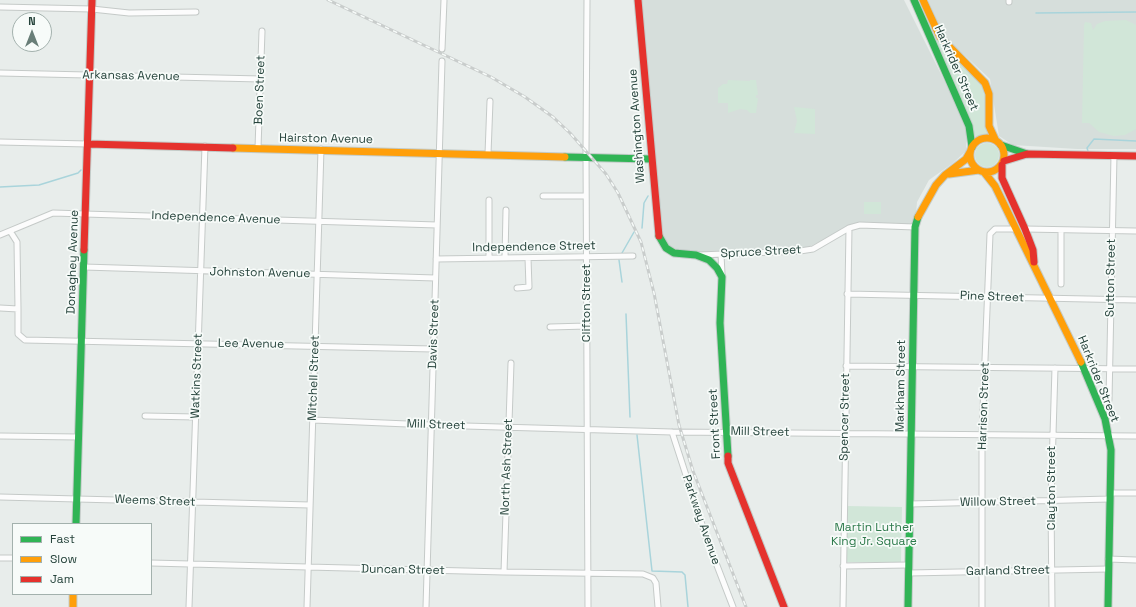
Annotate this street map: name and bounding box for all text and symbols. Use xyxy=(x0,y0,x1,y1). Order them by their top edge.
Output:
north arrow xyxy=(12,12,52,52)
text: N xyxy=(28,14,36,28)
street label: Harkrider Street xyxy=(931,23,981,113)
street label: Boen Street xyxy=(252,55,268,125)
street label: Arkansas Avenue xyxy=(82,68,180,84)
street label: Washington Avenue xyxy=(626,68,648,184)
street label: Hairston Avenue xyxy=(279,131,373,147)
street label: Independence Avenue xyxy=(151,209,281,227)
street label: Donaghey Avenue xyxy=(64,210,82,314)
street label: Independence Street xyxy=(472,239,596,255)
street label: Sutton Street xyxy=(1103,239,1119,317)
street label: Spruce Street xyxy=(720,243,802,261)
street label: Clifton Street xyxy=(580,264,594,342)
street label: Johnston Avenue xyxy=(210,265,310,281)
street label: Pine Street xyxy=(960,289,1024,305)
street label: Davis Street xyxy=(426,299,442,369)
street label: Watkins Street xyxy=(188,333,206,419)
street label: Harkrider Street xyxy=(1074,333,1122,425)
street label: Mitchell Street xyxy=(305,335,323,421)
street label: Lee Avenue xyxy=(218,336,284,352)
street label: Markham Street xyxy=(893,340,909,432)
street label: Harrison Street xyxy=(975,362,993,450)
street label: Spencer Street xyxy=(837,373,853,461)
street label: Front Street xyxy=(706,388,724,460)
street label: Mill Street xyxy=(406,417,466,433)
street label: North Ash Street xyxy=(498,418,516,516)
street label: Mill Street xyxy=(730,424,790,440)
street label: Clayton Street xyxy=(1045,446,1059,530)
street label: Parkway Avenue xyxy=(679,473,723,567)
street label: Weems Street xyxy=(114,492,196,510)
street label: Willow Street xyxy=(960,494,1036,510)
park label: Martin Luther King Jr. Square xyxy=(831,521,917,549)
legend xyxy=(12,523,152,595)
text: Fast xyxy=(50,531,75,547)
text: Slow xyxy=(50,551,77,567)
street label: Duncan Street xyxy=(361,562,445,578)
street label: Garland Street xyxy=(966,563,1050,579)
text: Jam xyxy=(50,571,74,587)

